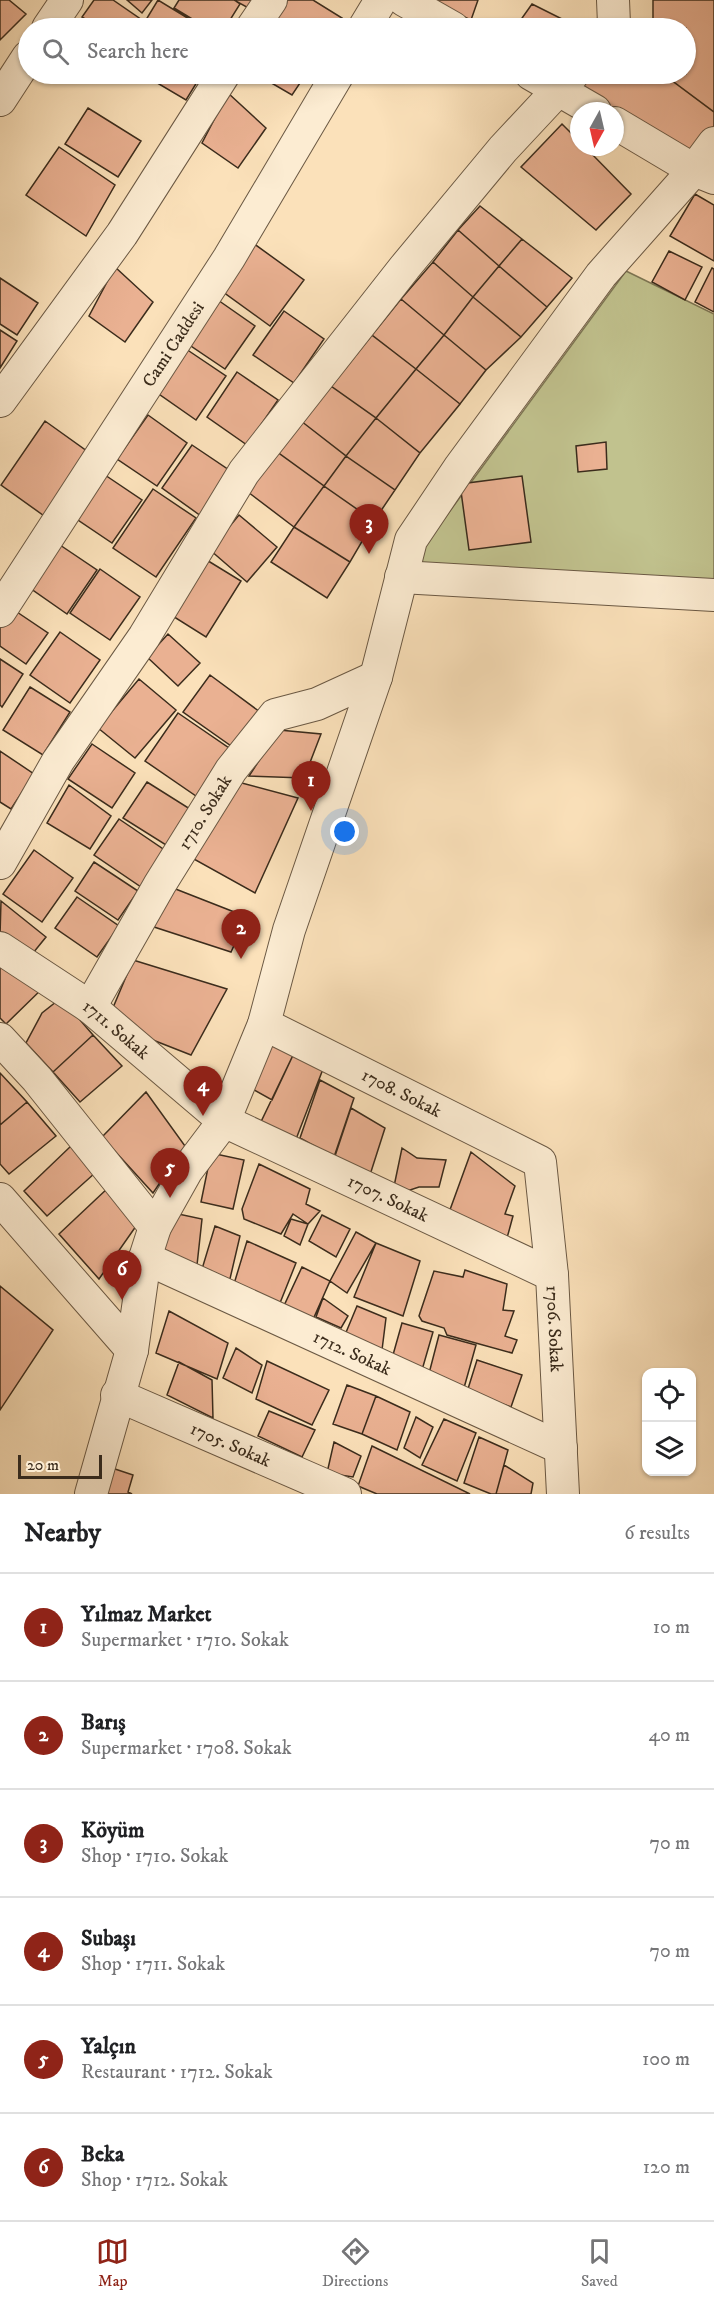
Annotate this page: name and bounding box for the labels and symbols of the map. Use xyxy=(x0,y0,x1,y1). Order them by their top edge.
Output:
north arrow xyxy=(570,102,624,156)
street label: Cami Caddesi xyxy=(138,298,210,392)
pin: 3 xyxy=(350,504,388,554)
pin: 1 xyxy=(292,762,330,811)
street label: 1710. Sokak xyxy=(174,771,237,854)
your location xyxy=(330,817,359,846)
pin: 2 xyxy=(222,910,260,959)
street label: 1711. Sokak xyxy=(78,995,154,1065)
street label: 1708. Sokak xyxy=(358,1065,445,1123)
pin: 4 xyxy=(184,1066,222,1116)
pin: 5 xyxy=(150,1148,190,1198)
street label: 1707. Sokak xyxy=(344,1171,432,1227)
pin: 6 xyxy=(102,1250,142,1300)
street label: 1706. Sokak xyxy=(541,1285,567,1373)
street label: 1712. Sokak xyxy=(309,1326,395,1381)
street label: 1705. Sokak xyxy=(187,1418,274,1473)
scale bar xyxy=(18,1452,102,1480)

